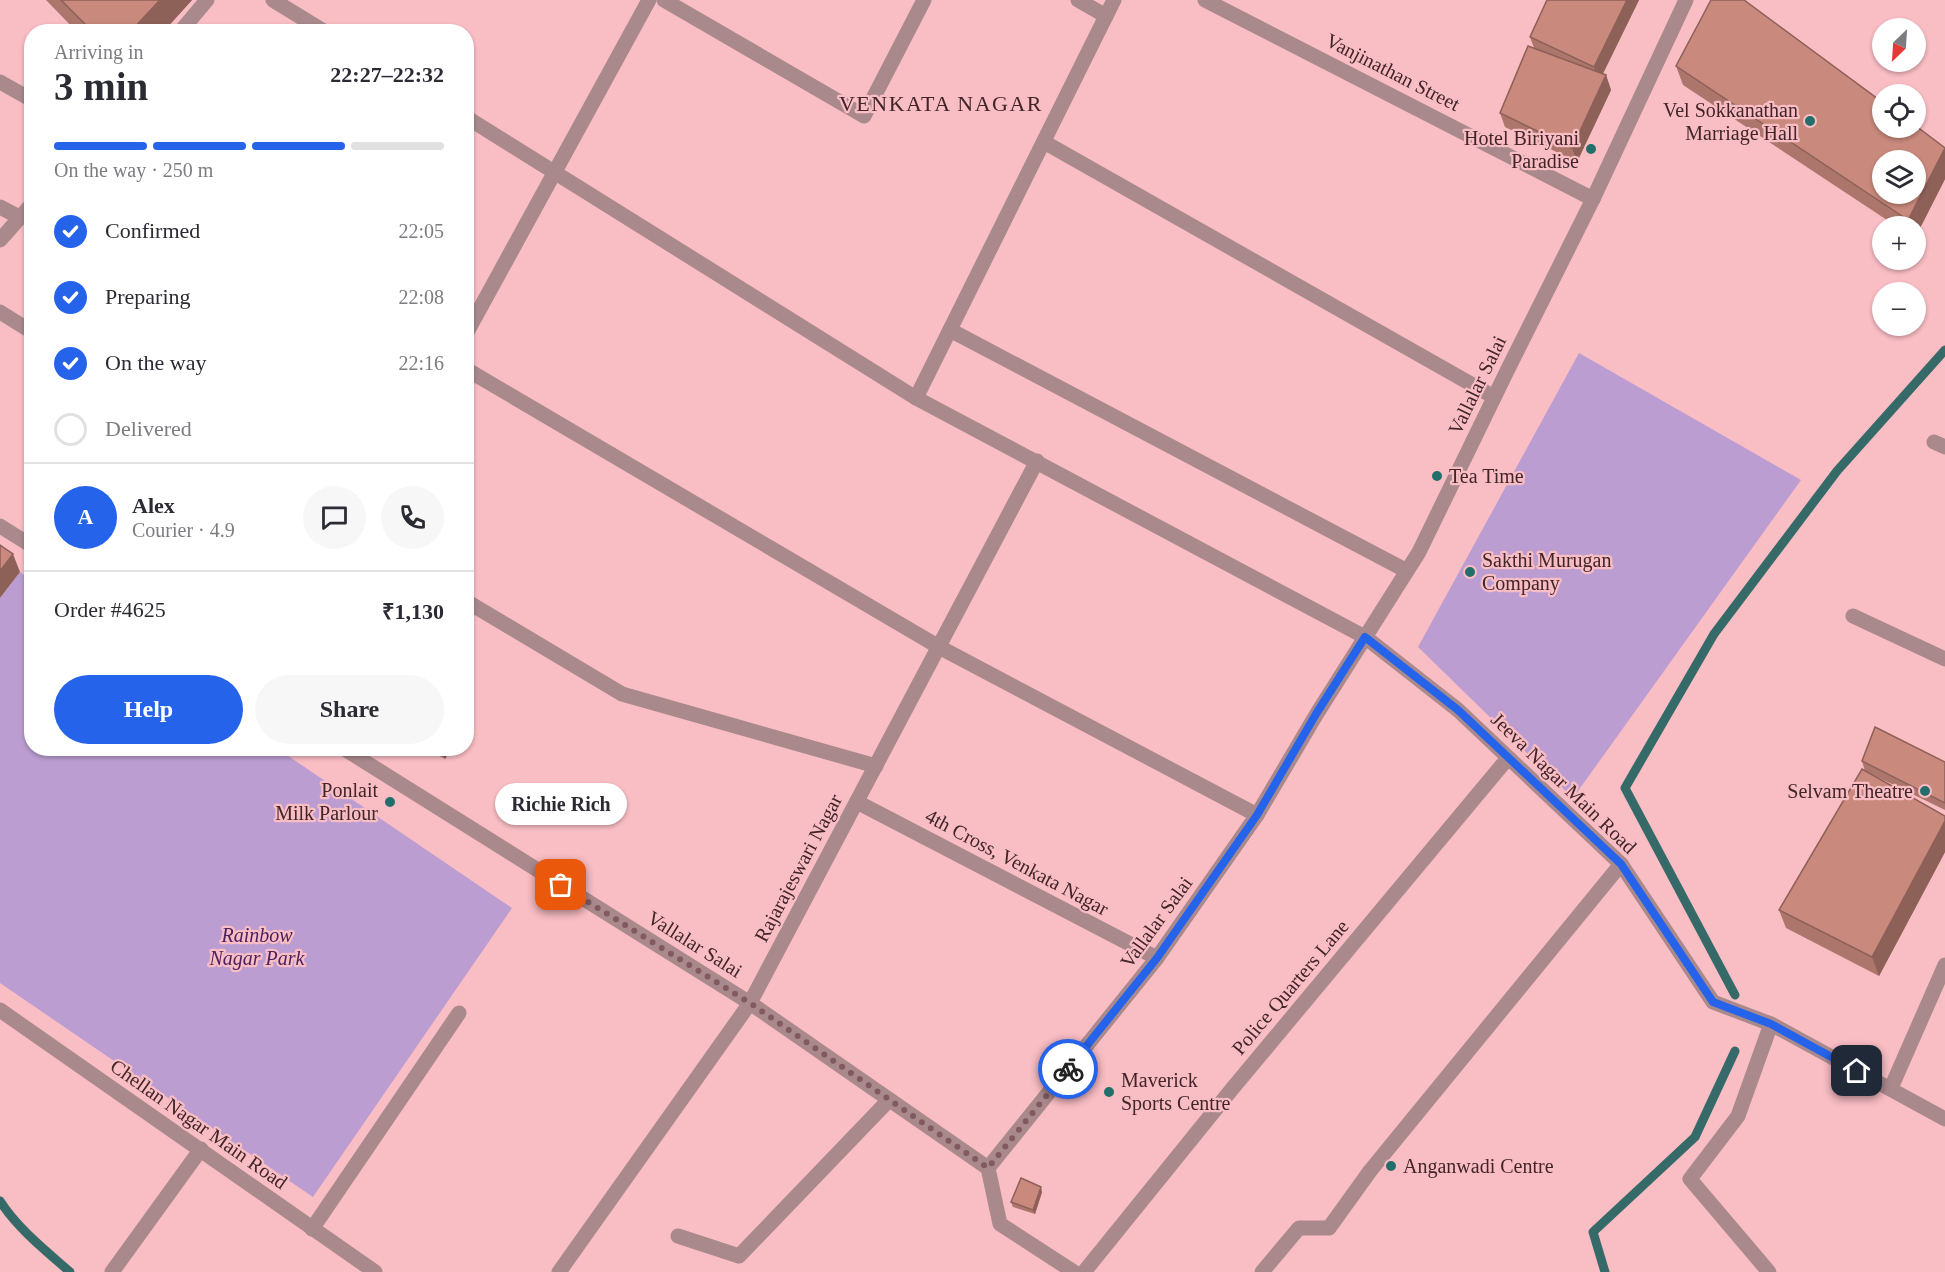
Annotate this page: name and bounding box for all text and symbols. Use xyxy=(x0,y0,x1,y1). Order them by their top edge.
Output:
north arrow xyxy=(1872,18,1926,72)
map controls xyxy=(1872,18,1926,336)
street label: Vanjinathan Street xyxy=(1322,29,1464,116)
text: Arriving in xyxy=(54,41,143,63)
text: 22:27–22:32 xyxy=(330,62,444,87)
text: 3 min xyxy=(54,65,148,108)
button: locate xyxy=(1872,84,1926,138)
district label: VENKATA NAGAR xyxy=(839,91,1043,116)
place label: Vel Sokkanathan Marriage Hall xyxy=(1663,99,1798,145)
marker: Vel Sokkanathan Marriage Hall xyxy=(1803,114,1817,128)
place label: Hotel Biriyani Paradise xyxy=(1464,127,1579,172)
marker: Hotel Biriyani Paradise xyxy=(1584,142,1598,156)
button: layers xyxy=(1872,150,1926,204)
text: On the way · 250 m xyxy=(54,159,213,181)
icon: check xyxy=(54,215,87,248)
button: + xyxy=(1872,216,1926,270)
text: Confirmed xyxy=(105,218,200,243)
text: 22:05 xyxy=(398,220,444,242)
icon: check xyxy=(54,281,87,314)
button: − xyxy=(1872,282,1926,336)
text: Preparing xyxy=(105,284,191,309)
text: 22:08 xyxy=(398,286,444,308)
street label: Vallalar Salai xyxy=(1444,332,1511,438)
icon: check xyxy=(54,347,87,380)
text: On the way xyxy=(105,350,206,375)
text: 22:16 xyxy=(398,352,444,374)
text: Delivered xyxy=(105,416,192,441)
place label: Tea Time xyxy=(1449,465,1524,487)
marker: Tea Time xyxy=(1430,469,1444,483)
button: chat xyxy=(303,486,366,549)
button: phone xyxy=(381,486,444,549)
text: Alex xyxy=(132,493,175,518)
text: A xyxy=(78,504,93,529)
text: Courier · 4.9 xyxy=(132,519,235,541)
place label: Sakthi Murugan Company xyxy=(1482,549,1611,595)
marker: Sakthi Murugan Company xyxy=(1463,565,1477,579)
text: Order #4625 xyxy=(54,597,166,622)
text: ₹1,130 xyxy=(382,599,444,624)
button: Help xyxy=(54,675,243,744)
button: Share xyxy=(255,675,444,744)
street label: Jeeva Nagar Main Road xyxy=(1486,708,1641,859)
place label: Ponlait Milk Parlour xyxy=(275,779,378,824)
place label: Selvam Theatre xyxy=(1787,780,1913,802)
callout: Richie Rich xyxy=(495,783,627,825)
marker: Selvam Theatre xyxy=(1918,784,1932,798)
street label: Rajarajeswari Nagar xyxy=(750,790,847,946)
text: Richie Rich xyxy=(511,793,611,815)
marker: Ponlait Milk Parlour xyxy=(383,795,397,809)
street label: 4th Cross, Venkata Nagar xyxy=(921,804,1113,921)
pin xyxy=(535,859,586,910)
icon: bag xyxy=(544,868,577,901)
street label: Vallalar Salai xyxy=(1116,872,1197,972)
street label: Vallalar Salai xyxy=(644,906,747,982)
street label: Police Quarters Lane xyxy=(1227,915,1353,1059)
park label: Rainbow Nagar Park xyxy=(209,924,306,970)
courier xyxy=(1038,1039,1098,1099)
pin xyxy=(1831,1045,1882,1096)
icon: bike xyxy=(1052,1053,1085,1086)
icon: home xyxy=(1840,1054,1873,1087)
street label: Chellan Nagar Main Road xyxy=(106,1055,292,1194)
place label: Maverick Sports Centre xyxy=(1121,1069,1231,1115)
marker: Maverick Sports Centre xyxy=(1102,1085,1116,1099)
place label: Anganwadi Centre xyxy=(1403,1155,1554,1178)
marker: Anganwadi Centre xyxy=(1384,1159,1398,1173)

